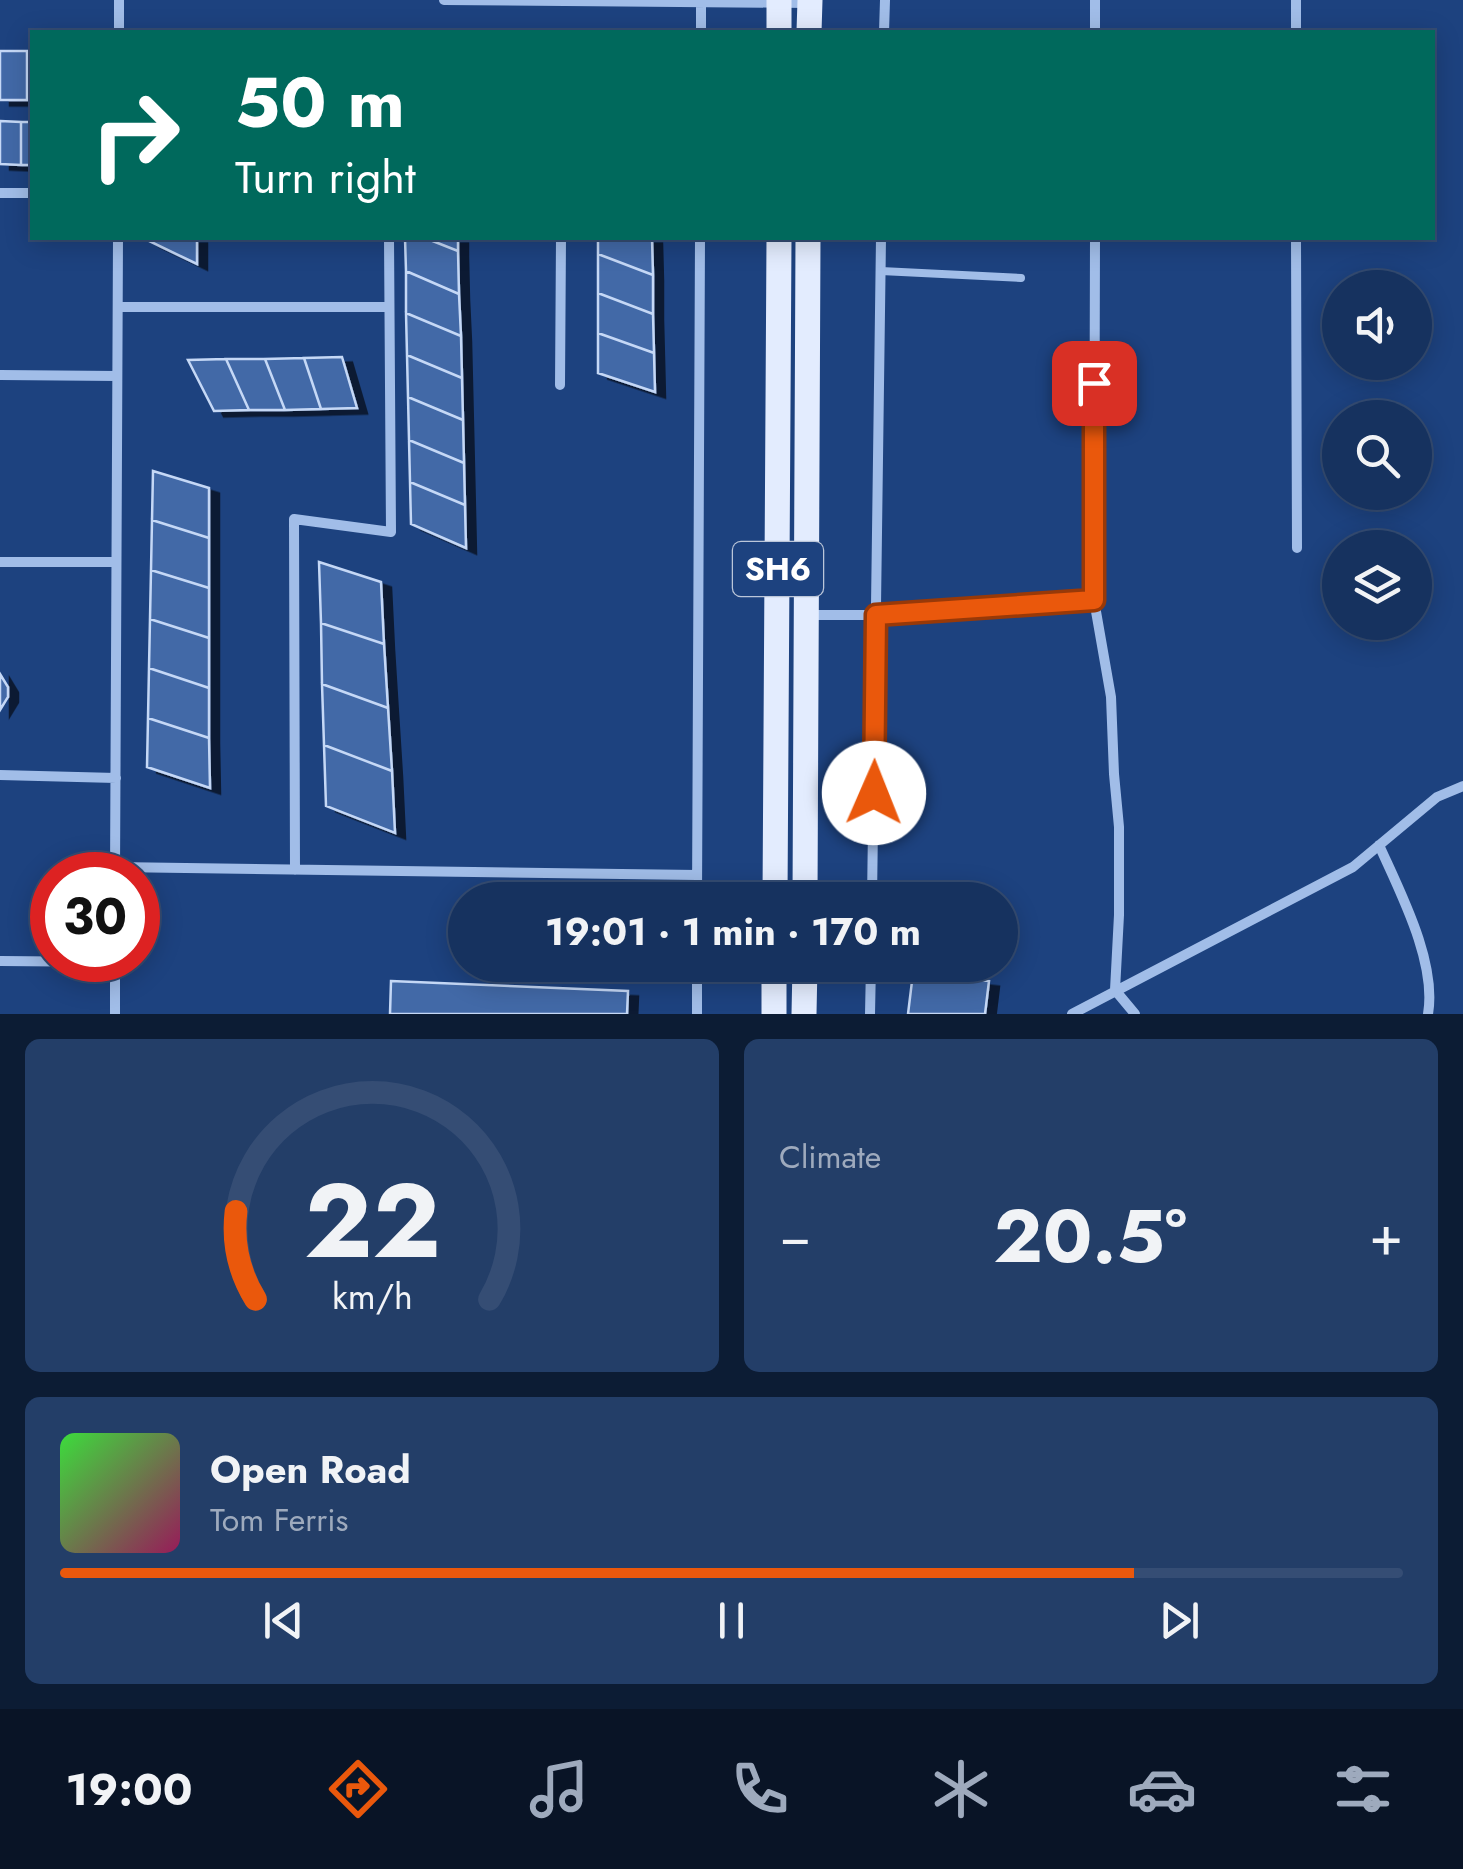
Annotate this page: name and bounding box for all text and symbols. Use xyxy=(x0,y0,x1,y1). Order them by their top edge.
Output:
text: 50 m xyxy=(235,52,405,153)
icon: right xyxy=(70,70,200,200)
text: Turn right xyxy=(235,145,416,210)
map controls xyxy=(1322,270,1432,640)
button: sound xyxy=(1322,270,1432,380)
pin xyxy=(1052,341,1137,426)
icon: arrive xyxy=(1067,356,1122,411)
button: search xyxy=(1322,400,1432,510)
button: layers xyxy=(1322,530,1432,640)
road number: SH6 xyxy=(733,542,823,596)
position arrow xyxy=(822,741,926,845)
speed limit sign: 30 xyxy=(30,852,160,982)
text: 19:01 · 1 min · 170 m xyxy=(545,904,921,959)
text: Climate xyxy=(779,1134,881,1180)
text: 22 xyxy=(304,1146,440,1296)
text: 20.5° xyxy=(993,1182,1187,1290)
text: − xyxy=(779,1196,811,1276)
text: + xyxy=(1369,1196,1403,1276)
text: km/h xyxy=(332,1271,412,1322)
text: Open Road xyxy=(210,1442,411,1497)
text: Tom Ferris xyxy=(210,1497,348,1543)
icon: previous xyxy=(256,1593,311,1648)
icon: pause xyxy=(704,1593,759,1648)
icon: next xyxy=(1152,1593,1207,1648)
icon: directions xyxy=(323,1754,393,1824)
icon: music xyxy=(524,1754,594,1824)
icon: phone xyxy=(725,1754,795,1824)
icon: climate xyxy=(926,1754,996,1824)
icon: car xyxy=(1127,1754,1197,1824)
icon: filters xyxy=(1328,1754,1398,1824)
text: 19:00 xyxy=(65,1757,193,1822)

